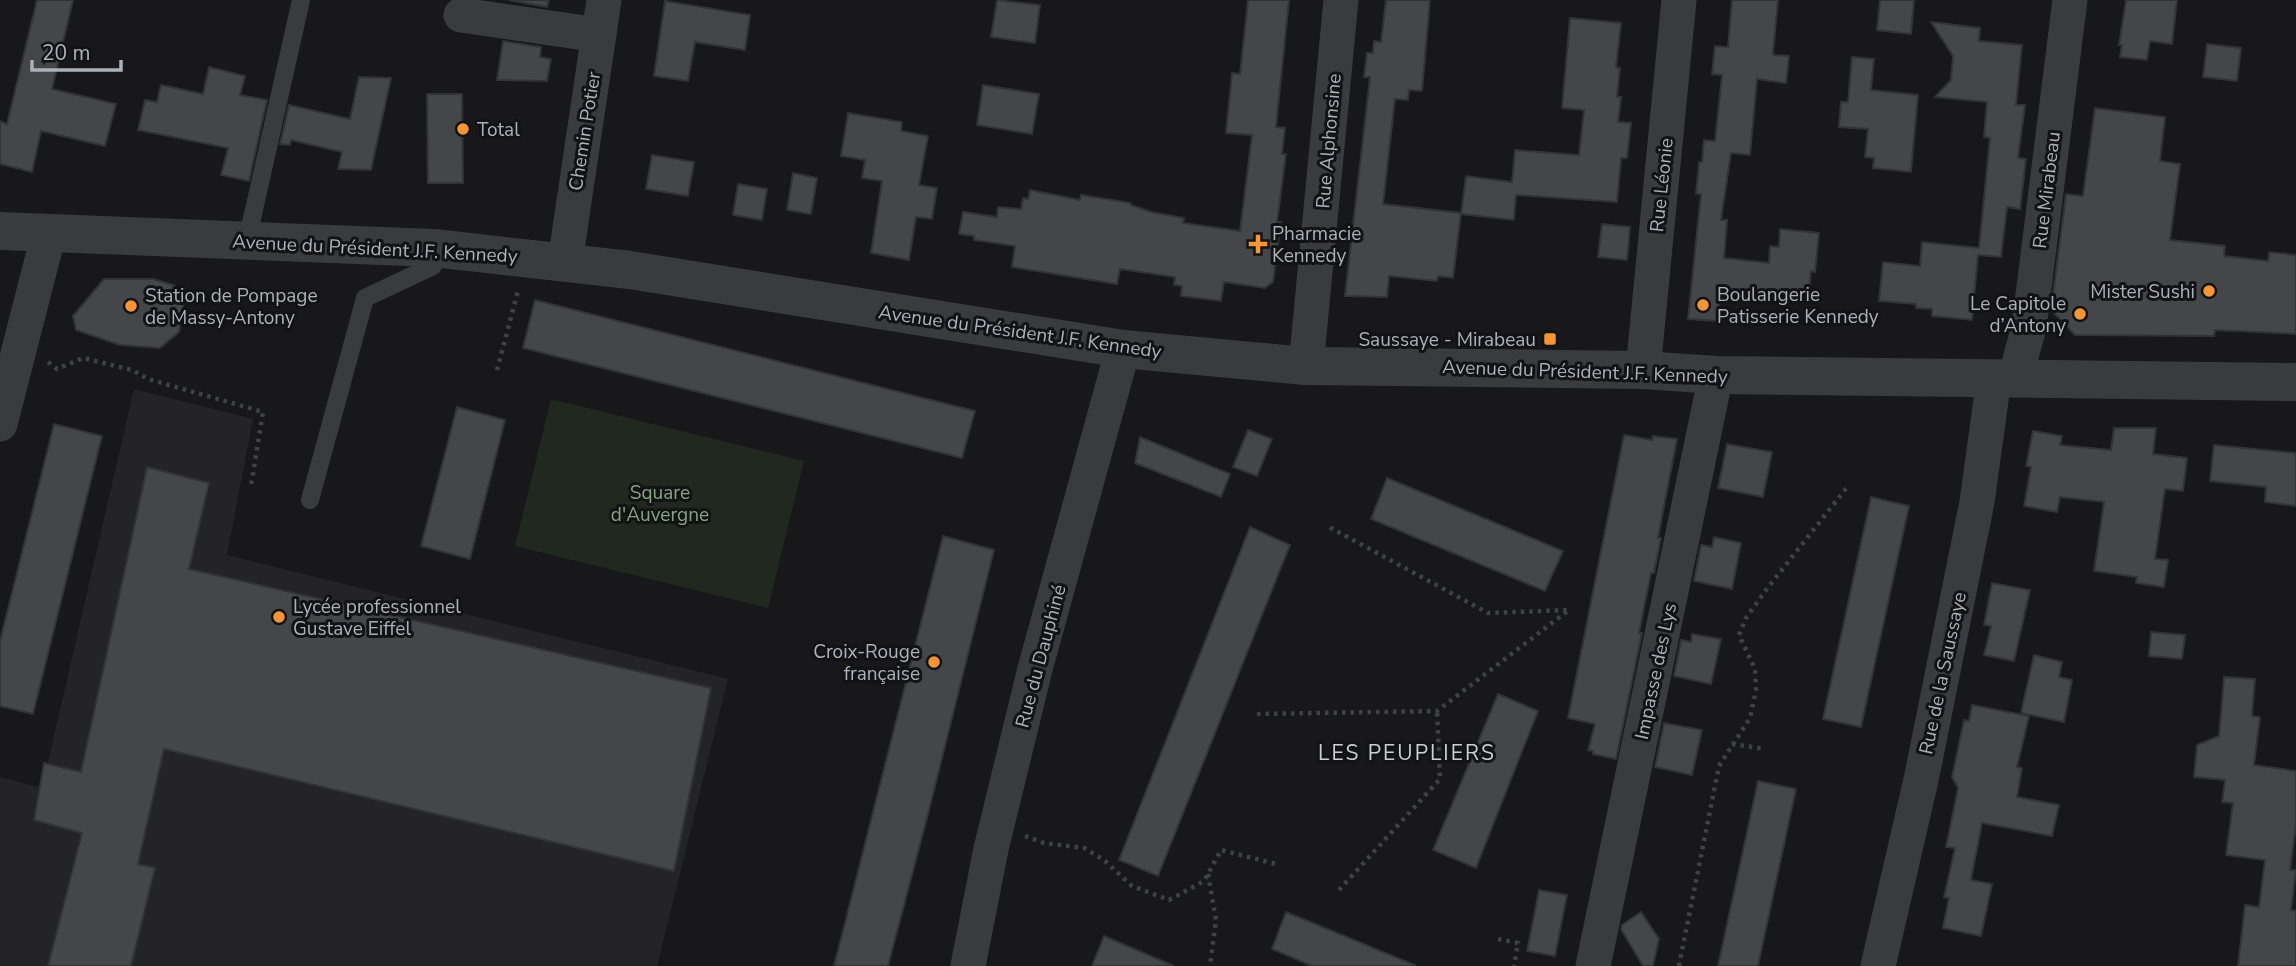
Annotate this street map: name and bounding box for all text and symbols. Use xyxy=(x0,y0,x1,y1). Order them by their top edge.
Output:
scale bar xyxy=(32,28,121,72)
text: 20 m xyxy=(42,39,91,67)
street label: Chemin Potier xyxy=(563,70,607,192)
street label: Rue Alphonsine xyxy=(1310,72,1348,210)
place label: Total xyxy=(477,117,520,143)
marker: Total xyxy=(455,121,471,137)
street label: Rue Mirabeau xyxy=(2027,130,2067,250)
street label: Rue Léonie xyxy=(1644,137,1680,233)
place label: Pharmacie Kennedy xyxy=(1272,221,1361,269)
street label: Avenue du Président J.F. Kennedy xyxy=(232,229,518,269)
marker: Pharmacie Kennedy xyxy=(1250,236,1266,252)
place label: Mister Sushi xyxy=(2090,279,2195,305)
place label: Boulangerie Patisserie Kennedy xyxy=(1717,282,1879,330)
place label: Station de Pompage de Massy-Antony xyxy=(145,283,318,331)
marker: Mister Sushi xyxy=(2201,283,2217,299)
place label: Le Capitole d’Antony xyxy=(1970,291,2066,339)
marker: Boulangerie Patisserie Kennedy xyxy=(1695,297,1711,313)
marker: Station de Pompage de Massy-Antony xyxy=(123,298,139,314)
street label: Avenue du Président J.F. Kennedy xyxy=(877,299,1163,365)
marker: Le Capitole d’Antony xyxy=(2072,306,2088,322)
place label: Saussaye - Mirabeau xyxy=(1358,327,1536,353)
marker: Saussaye - Mirabeau xyxy=(1542,331,1558,347)
street label: Avenue du Président J.F. Kennedy xyxy=(1442,354,1728,390)
park label: Square d'Auvergne xyxy=(611,480,709,528)
street label: Rue du Dauphiné xyxy=(1009,582,1073,731)
street label: Rue de la Saussaye xyxy=(1913,590,1973,757)
place label: Lycée professionnel Gustave Eiffel xyxy=(293,594,461,642)
street label: Impasse des Lys xyxy=(1629,601,1683,742)
marker: Lycée professionnel Gustave Eiffel xyxy=(271,609,287,625)
place label: Croix-Rouge française xyxy=(813,639,920,687)
marker: Croix-Rouge française xyxy=(926,654,942,670)
district label: LES PEUPLIERS xyxy=(1318,739,1496,767)

